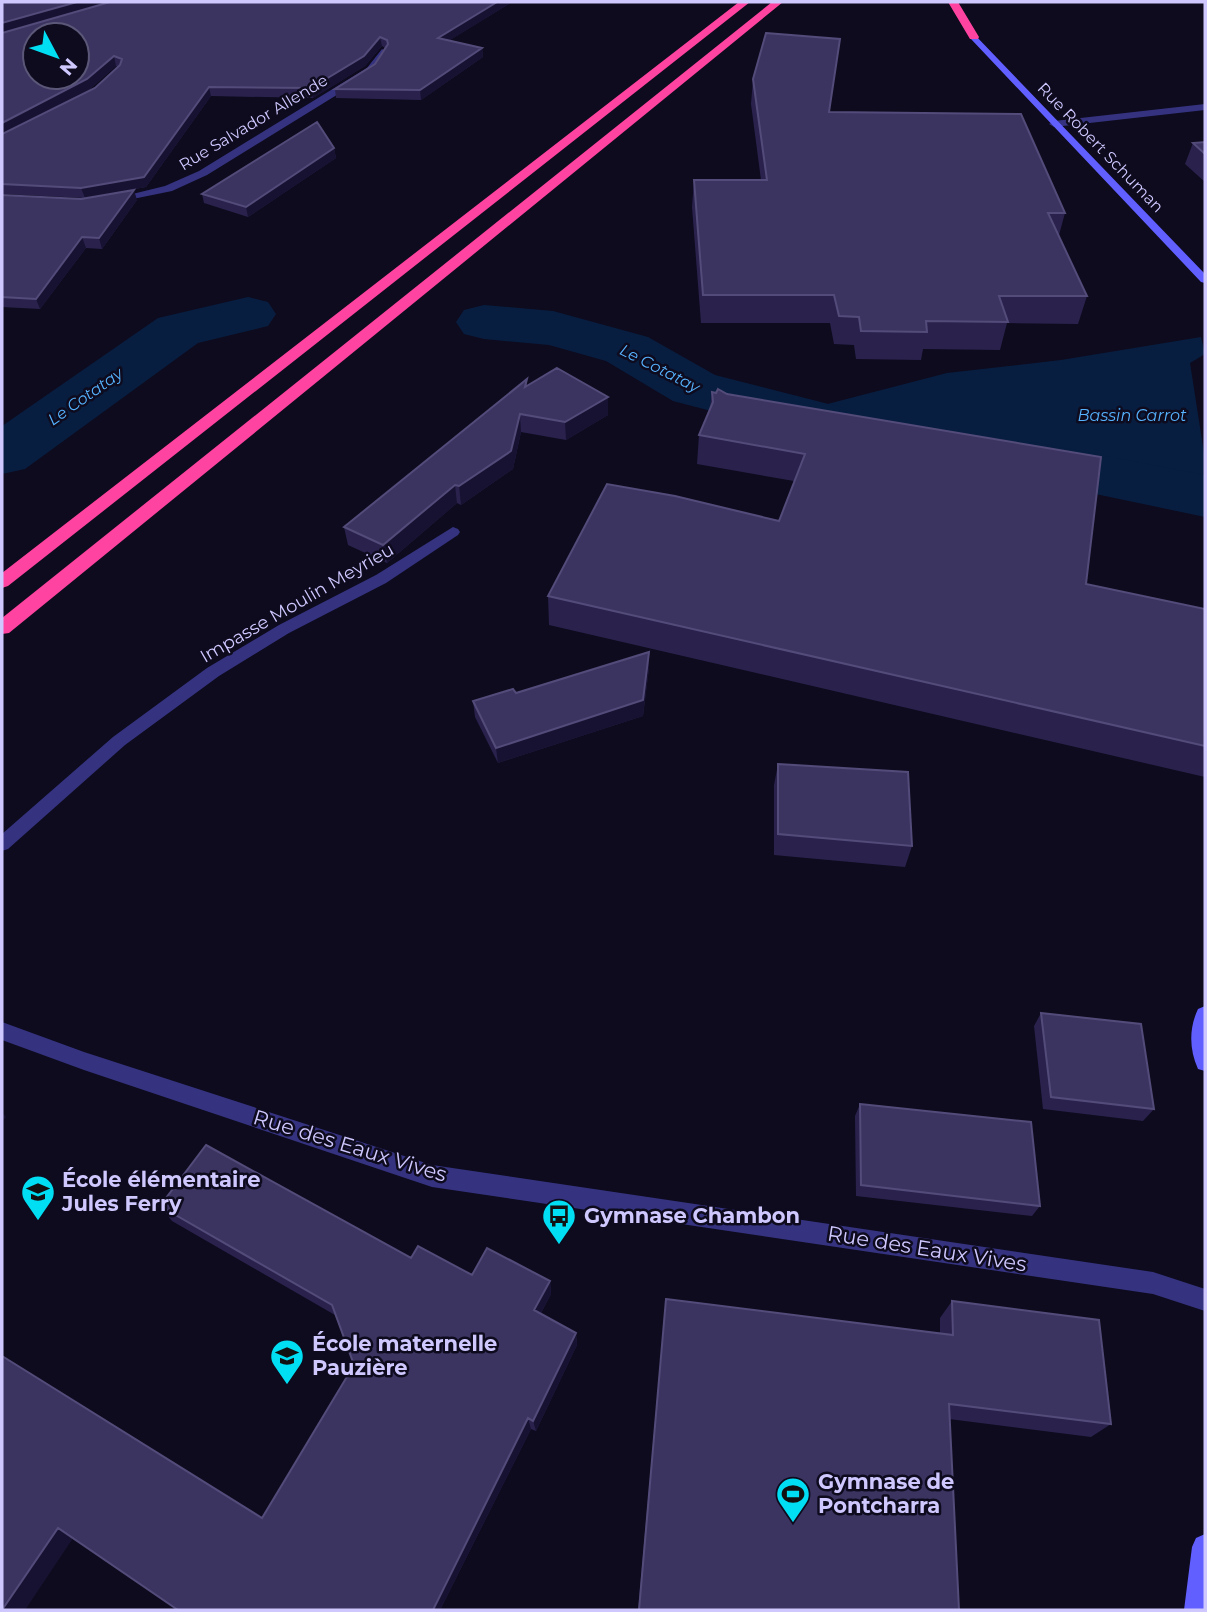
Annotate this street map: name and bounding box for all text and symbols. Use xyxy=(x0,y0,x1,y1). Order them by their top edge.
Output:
north arrow xyxy=(21,21,91,91)
text: N xyxy=(55,53,82,80)
street label: Rue Salvador Allende xyxy=(175,70,331,174)
street label: Rue Robert Schuman xyxy=(1034,78,1168,216)
water label: Le Cotatay xyxy=(617,340,704,397)
water label: Le Cotatay xyxy=(44,363,127,429)
water label: Bassin Carrot xyxy=(1078,406,1187,425)
street label: Impasse Moulin Meyrieu xyxy=(196,538,398,668)
street label: Rue des Eaux Vives xyxy=(250,1104,450,1187)
place label: École élémentaire Jules Ferry xyxy=(61,1167,260,1216)
school or university icon: École élémentaire Jules Ferry xyxy=(19,1173,57,1222)
bus stop icon: Gymnase Chambon xyxy=(540,1197,578,1246)
place label: Gymnase Chambon xyxy=(584,1203,800,1228)
street label: Rue des Eaux Vives xyxy=(826,1220,1028,1277)
place label: École maternelle Pauzière xyxy=(312,1331,497,1380)
school or university icon: École maternelle Pauzière xyxy=(268,1337,306,1386)
place label: Gymnase de Pontcharra xyxy=(818,1469,954,1518)
sports icon: Gymnase de Pontcharra xyxy=(774,1475,812,1524)

